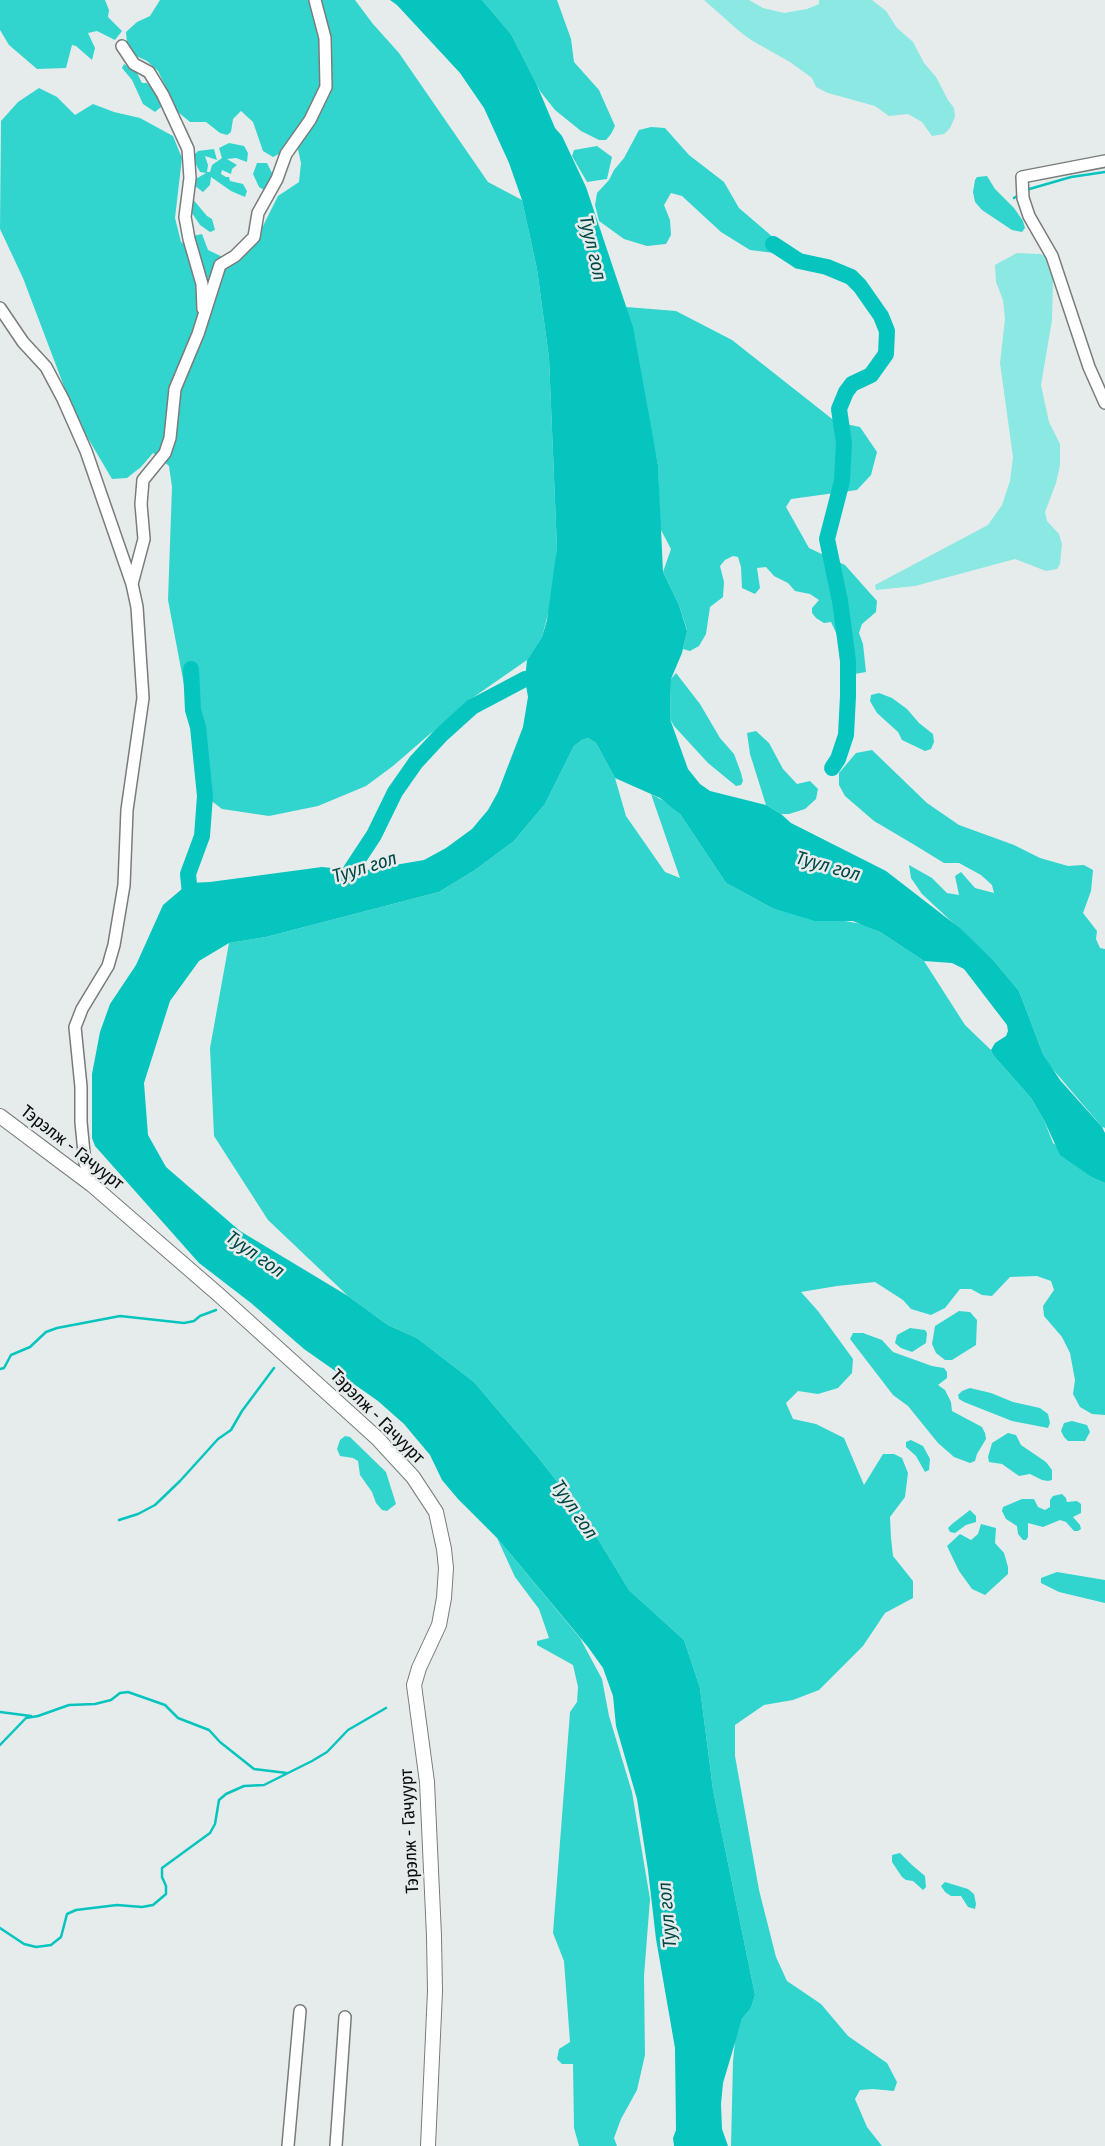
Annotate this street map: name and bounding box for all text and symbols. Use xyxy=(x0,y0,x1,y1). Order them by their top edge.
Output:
water label: Туул гол xyxy=(573,213,611,283)
water label: Туул гол xyxy=(330,847,400,889)
water label: Туул гол xyxy=(793,847,863,887)
street label: Тэрэлж - Гачуурт xyxy=(16,1101,128,1195)
water label: Туул гол xyxy=(221,1227,289,1283)
street label: Тэрэлж - Гачуурт xyxy=(325,1365,429,1469)
water label: Туул гол xyxy=(546,1476,602,1544)
street label: Тэрэлж - Гачуурт xyxy=(396,1768,424,1894)
water label: Туул гол xyxy=(654,1881,682,1949)

